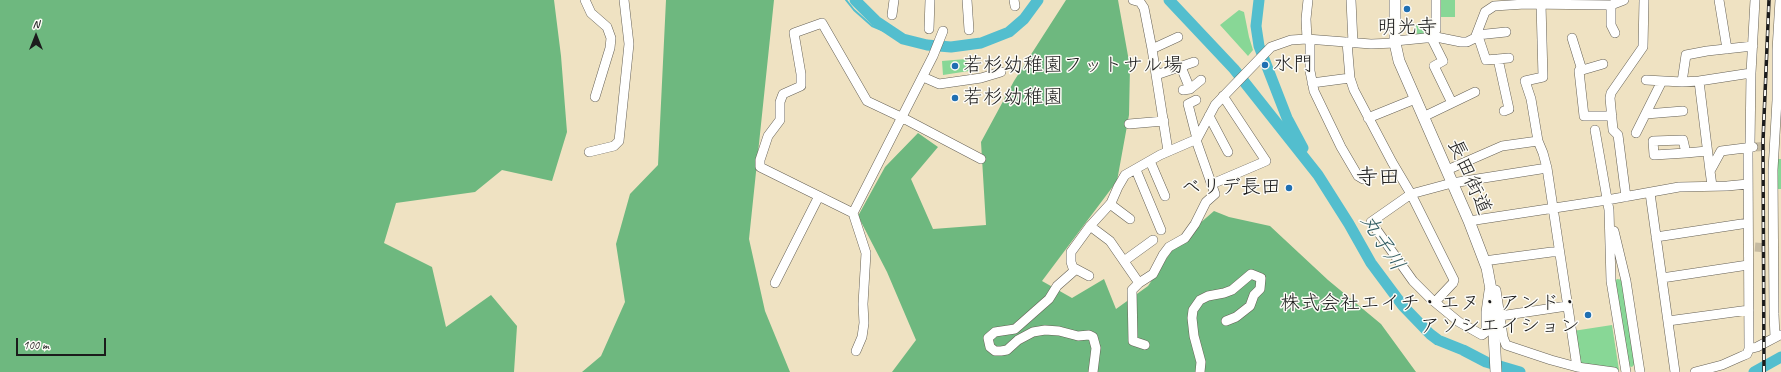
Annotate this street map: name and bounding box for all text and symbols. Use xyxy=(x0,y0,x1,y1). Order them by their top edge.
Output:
marker: 明光寺 xyxy=(1402,4,1412,14)
north arrow xyxy=(16,16,56,56)
place label: 明光寺 xyxy=(1377,16,1437,40)
text: N xyxy=(33,17,39,31)
place label: 水門 xyxy=(1273,53,1313,77)
place label: 若杉幼稚園フットサル場 xyxy=(963,54,1183,78)
marker: 水門 xyxy=(1260,60,1270,70)
marker: 若杉幼稚園フットサル場 xyxy=(950,61,960,71)
place label: 若杉幼稚園 xyxy=(963,86,1063,110)
marker: 若杉幼稚園 xyxy=(950,93,960,103)
street label: 長田街道 xyxy=(1442,136,1496,218)
district label: 寺田 xyxy=(1356,165,1400,191)
place label: ベリデ長田 xyxy=(1181,176,1281,200)
marker: ベリデ長田 xyxy=(1284,183,1294,193)
water label: 丸子川 xyxy=(1354,210,1410,276)
place label: 株式会社エイチ・エヌ・アンド・ アソシエイション xyxy=(1280,292,1580,339)
marker: 株式会社エイチ・エヌ・アンド・ アソシエイション xyxy=(1583,310,1593,320)
scale bar xyxy=(18,330,108,356)
text: 100 m xyxy=(23,337,49,353)

